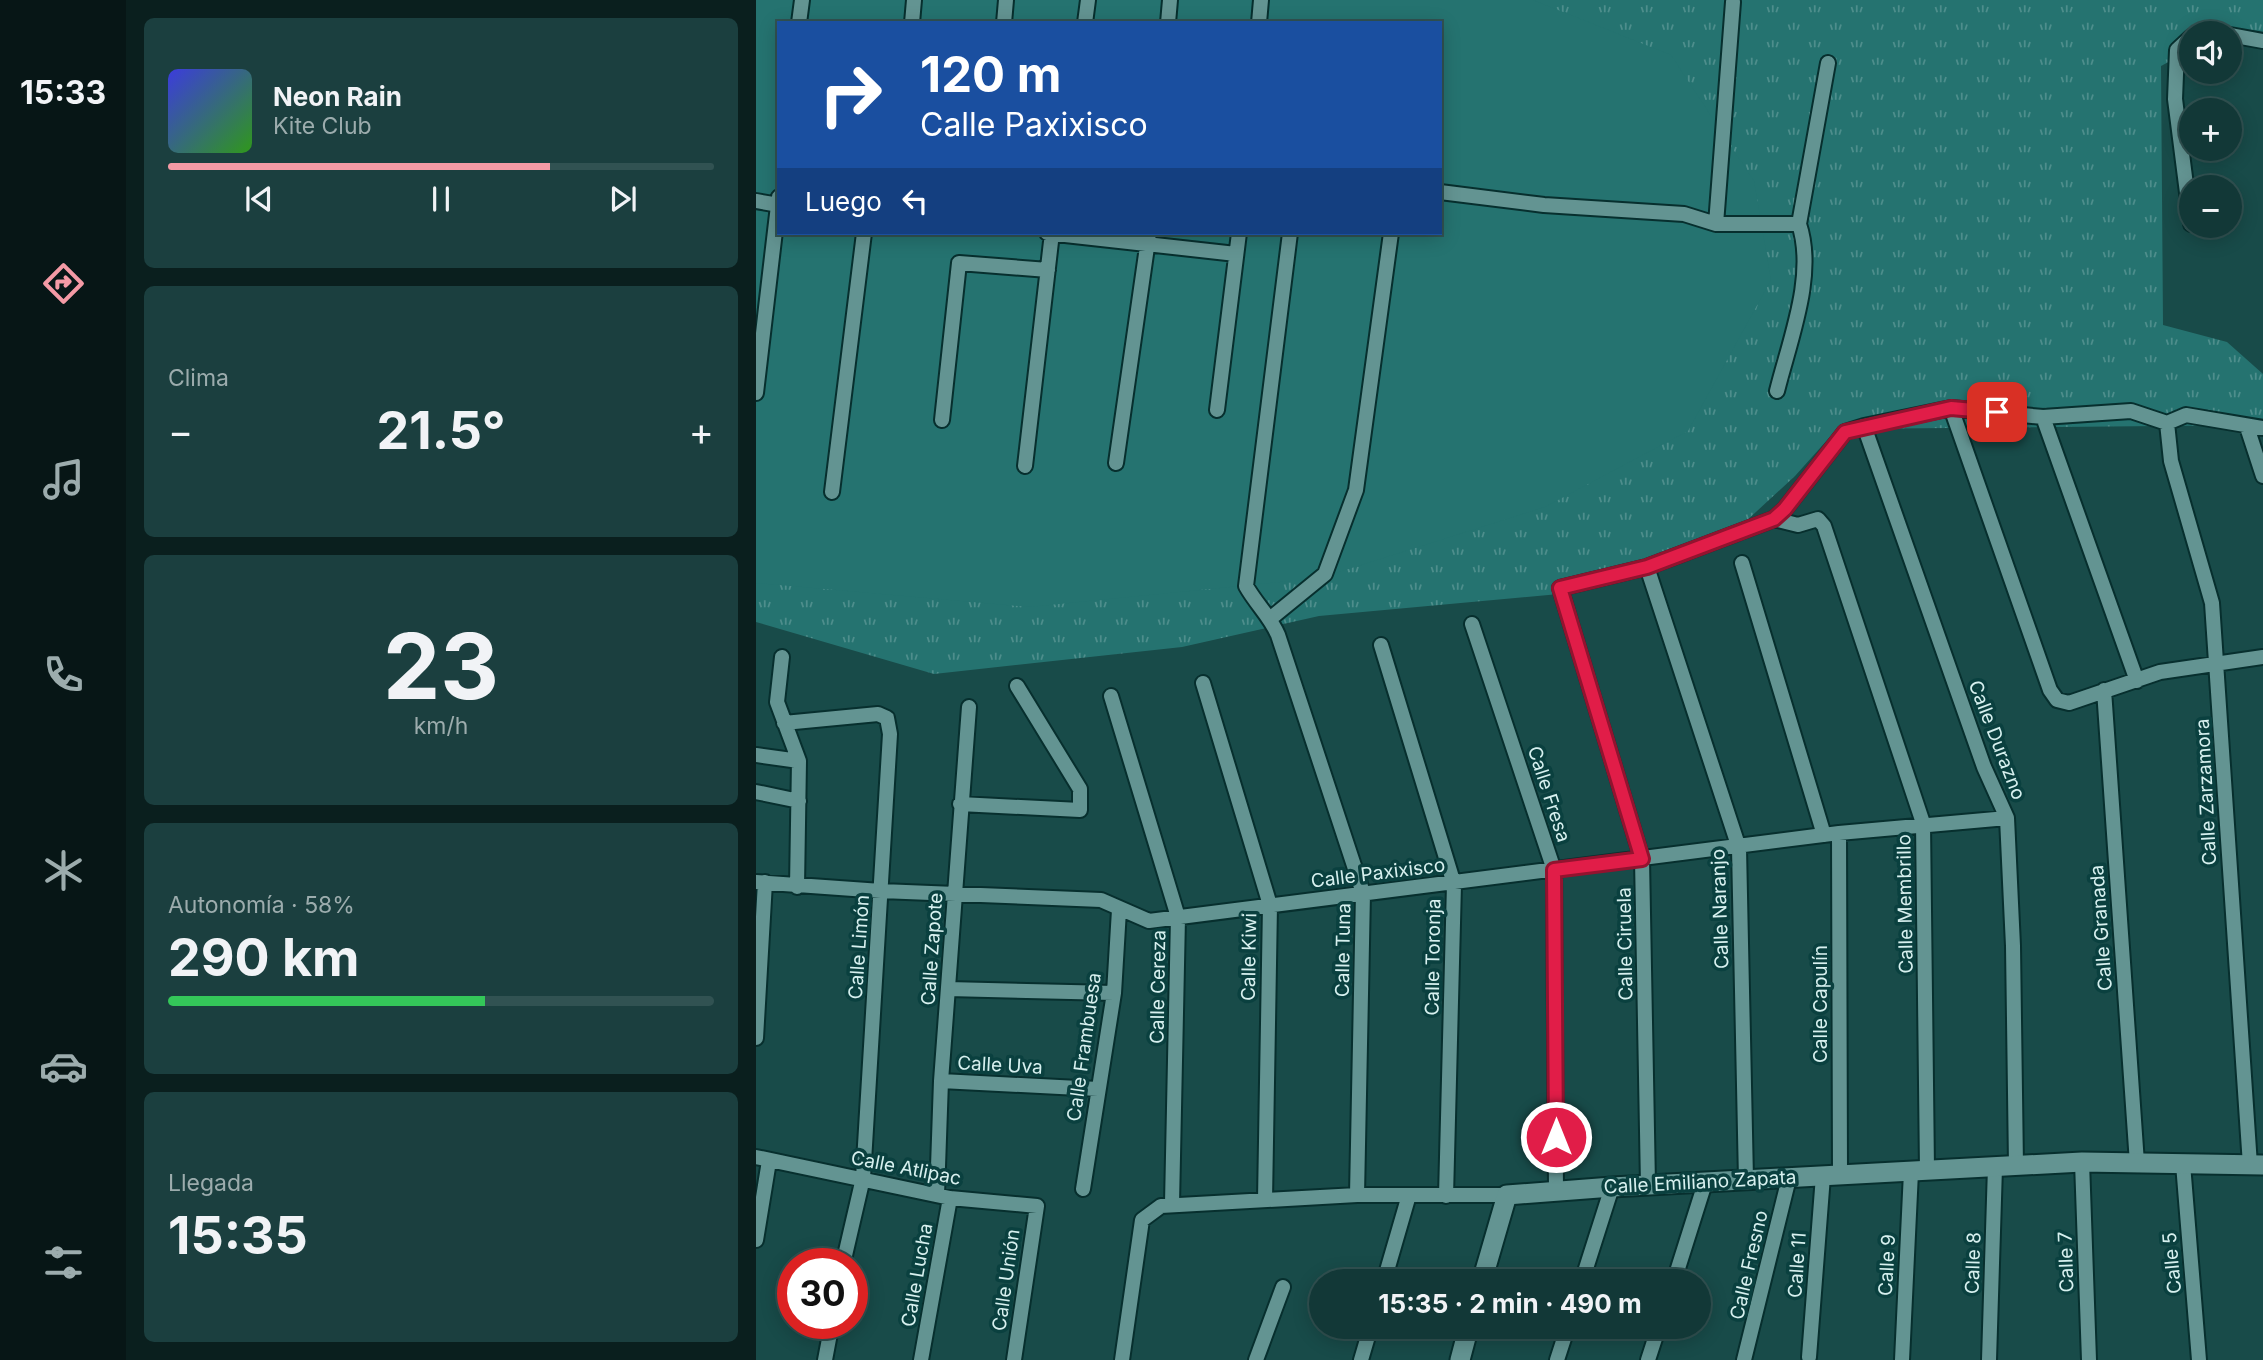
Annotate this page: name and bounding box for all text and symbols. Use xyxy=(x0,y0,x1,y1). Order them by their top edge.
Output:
map controls xyxy=(2179,21,2242,238)
button: sound xyxy=(2179,21,2242,84)
text: 120 m xyxy=(920,45,1061,104)
icon: right xyxy=(805,49,896,140)
text: 15:33 xyxy=(20,73,106,112)
text: Neon Rain xyxy=(273,81,402,112)
button: + xyxy=(2179,98,2242,161)
text: Calle Paxixisco xyxy=(920,105,1148,144)
text: Kite Club xyxy=(273,112,372,140)
button: − xyxy=(2179,175,2242,238)
icon: previous xyxy=(240,180,278,218)
icon: pause xyxy=(422,180,460,218)
icon: next xyxy=(604,180,642,218)
icon: left xyxy=(896,182,934,220)
text: Luego xyxy=(805,186,882,217)
icon: directions xyxy=(39,259,88,308)
text: Clima xyxy=(168,364,229,392)
pin xyxy=(1967,382,2027,442)
icon: arrive xyxy=(1978,393,2016,431)
text: 21.5° xyxy=(376,399,506,462)
text: − xyxy=(168,408,193,454)
text: + xyxy=(689,408,714,454)
icon: music xyxy=(39,455,88,504)
text: 23 xyxy=(383,611,499,721)
icon: phone xyxy=(39,650,88,699)
street label: Calle Durazno xyxy=(1964,677,2030,803)
text: km/h xyxy=(414,712,468,740)
street label: Calle Zarzamora xyxy=(2191,718,2221,866)
street label: Calle Fresa xyxy=(1523,743,1575,845)
street label: Calle Membrillo xyxy=(1892,834,1918,974)
icon: climate xyxy=(39,846,88,895)
street label: Calle Naranjo xyxy=(1706,849,1734,969)
street label: Calle Paxixisco xyxy=(1310,853,1446,893)
street label: Calle Granada xyxy=(2085,864,2117,992)
street label: Calle Ciruela xyxy=(1613,887,1637,1001)
text: Autonomía · 58% xyxy=(168,891,355,919)
street label: Calle Zapote xyxy=(917,892,947,1006)
street label: Calle Limón xyxy=(844,894,874,1000)
street label: Calle Toronja xyxy=(1420,898,1446,1016)
street label: Calle Tuna xyxy=(1331,903,1355,997)
street label: Calle Kiwi xyxy=(1237,913,1261,1001)
text: 290 km xyxy=(168,926,360,989)
street label: Calle Cereza xyxy=(1146,930,1170,1044)
street label: Calle Capulín xyxy=(1809,945,1832,1063)
street label: Calle Frambuesa xyxy=(1062,971,1106,1123)
icon: car xyxy=(39,1042,88,1091)
street label: Calle Uva xyxy=(957,1051,1043,1079)
position arrow xyxy=(1519,1100,1593,1174)
street label: Calle Atlipac xyxy=(849,1146,963,1190)
street label: Calle Emiliano Zapata xyxy=(1603,1165,1797,1199)
text: Llegada xyxy=(168,1169,254,1197)
text: 15:35 xyxy=(168,1204,308,1267)
street label: Calle Fresno xyxy=(1725,1208,1773,1322)
street label: Calle Lucha xyxy=(897,1221,937,1329)
street label: Calle Unión xyxy=(987,1228,1025,1332)
street label: Calle 11 xyxy=(1783,1231,1811,1299)
street label: Calle 7 xyxy=(2053,1231,2079,1293)
street label: Calle 5 xyxy=(2158,1231,2186,1295)
street label: Calle 8 xyxy=(1960,1232,1986,1294)
street label: Calle 9 xyxy=(1874,1233,1900,1297)
icon: filters xyxy=(39,1238,88,1287)
speed limit sign: 30 xyxy=(777,1248,868,1339)
text: 15:35 · 2 min · 490 m xyxy=(1378,1288,1642,1319)

